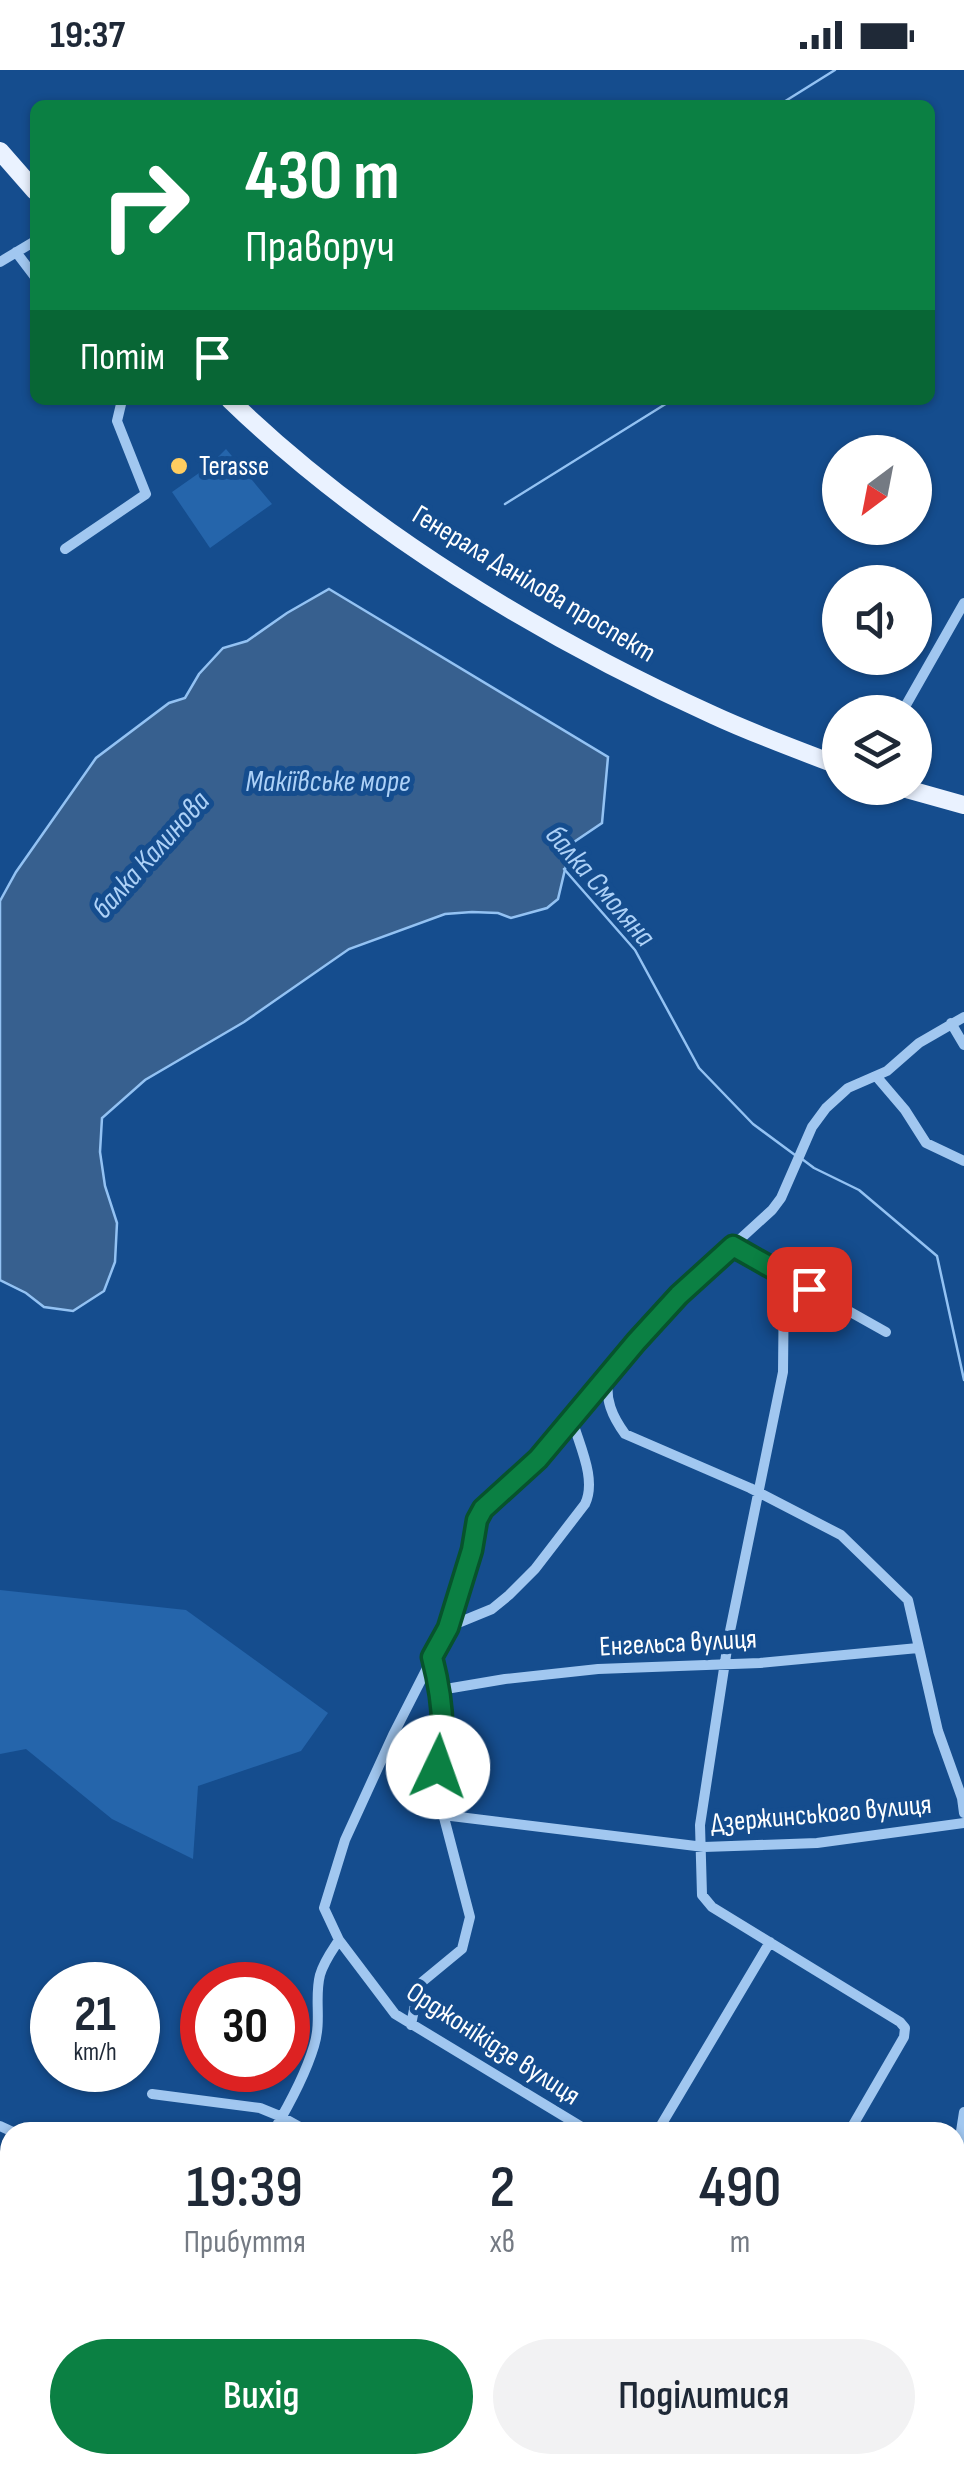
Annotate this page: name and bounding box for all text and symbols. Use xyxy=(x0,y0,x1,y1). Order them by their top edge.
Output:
text: 19:37 xyxy=(50,13,125,58)
text: 430 m xyxy=(245,135,400,219)
icon: right xyxy=(80,140,210,270)
text: Праворуч xyxy=(245,220,395,275)
icon: arrive xyxy=(185,330,240,385)
text: Потім xyxy=(80,335,165,380)
north arrow xyxy=(822,435,932,545)
map controls xyxy=(822,435,932,805)
place label: Terasse xyxy=(199,450,269,483)
marker: Terasse xyxy=(168,455,190,477)
street label: Генерала Данілова проспект xyxy=(406,498,662,670)
button: sound xyxy=(822,565,932,675)
button: layers xyxy=(822,695,932,805)
water label: Макіївське море xyxy=(246,764,411,800)
water label: балка Калинова xyxy=(84,784,218,926)
water label: балка Смоляна xyxy=(537,818,663,954)
pin xyxy=(767,1247,852,1332)
icon: arrive xyxy=(782,1262,837,1317)
street label: Енгельса вулиця xyxy=(598,1622,758,1664)
position arrow xyxy=(386,1715,490,1819)
street label: Дзержинського вулиця xyxy=(709,1788,933,1840)
speed limit sign: 30 xyxy=(180,1962,310,2092)
street label: Орджонікідзе вулиця xyxy=(400,1976,586,2112)
text: 21 xyxy=(74,1985,116,2045)
text: km/h xyxy=(73,2037,117,2068)
text: 19:39 xyxy=(187,2152,303,2224)
text: 2 xyxy=(489,2152,515,2224)
text: 490 xyxy=(699,2152,781,2224)
text: Прибуття xyxy=(184,2223,306,2262)
text: хв xyxy=(490,2223,515,2262)
text: m xyxy=(730,2223,750,2262)
button: Вихід xyxy=(50,2339,473,2454)
button: Поділитися xyxy=(493,2339,915,2454)

